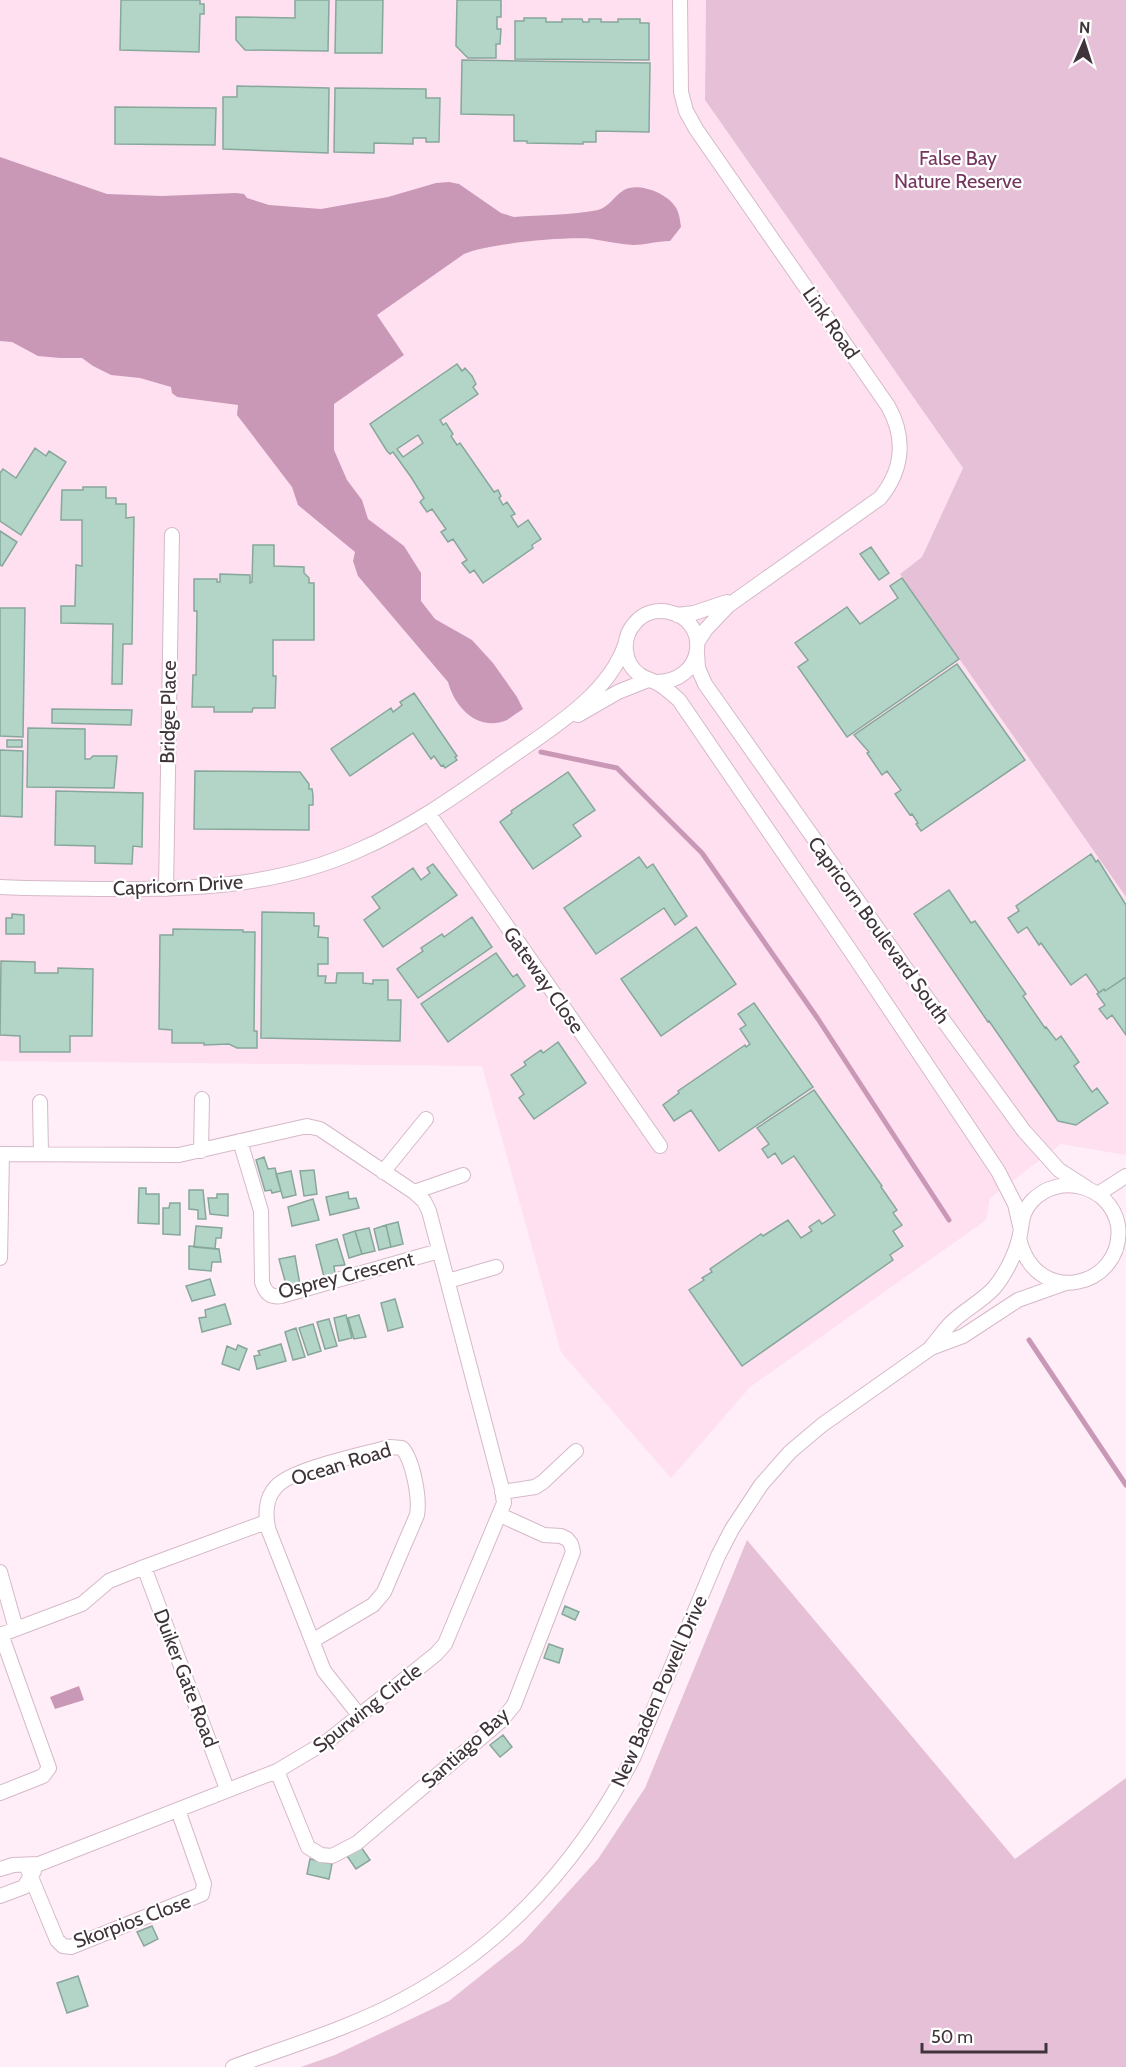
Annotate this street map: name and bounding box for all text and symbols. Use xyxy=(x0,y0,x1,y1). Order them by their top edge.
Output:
north arrow xyxy=(1054,12,1114,72)
text: N xyxy=(1079,18,1091,37)
park label: False Bay Nature Reserve xyxy=(894,146,1022,193)
street label: Link Road xyxy=(798,282,864,364)
street label: Bridge Place xyxy=(155,660,181,764)
street label: Capricorn Boulevard South xyxy=(803,832,955,1028)
street label: Capricorn Drive xyxy=(112,870,244,900)
street label: Gateway Close xyxy=(498,922,590,1038)
street label: Osprey Crescent xyxy=(276,1246,417,1303)
street label: Ocean Road xyxy=(288,1437,394,1491)
street label: New Baden Powell Drive xyxy=(606,1592,712,1790)
street label: Duiker Gate Road xyxy=(149,1605,223,1751)
street label: Spurwing Circle xyxy=(308,1658,426,1758)
street label: Santiago Bay xyxy=(416,1702,514,1794)
street label: Skorpios Close xyxy=(70,1889,194,1953)
scale bar xyxy=(922,2016,1046,2054)
text: 50 m xyxy=(931,2026,973,2048)

